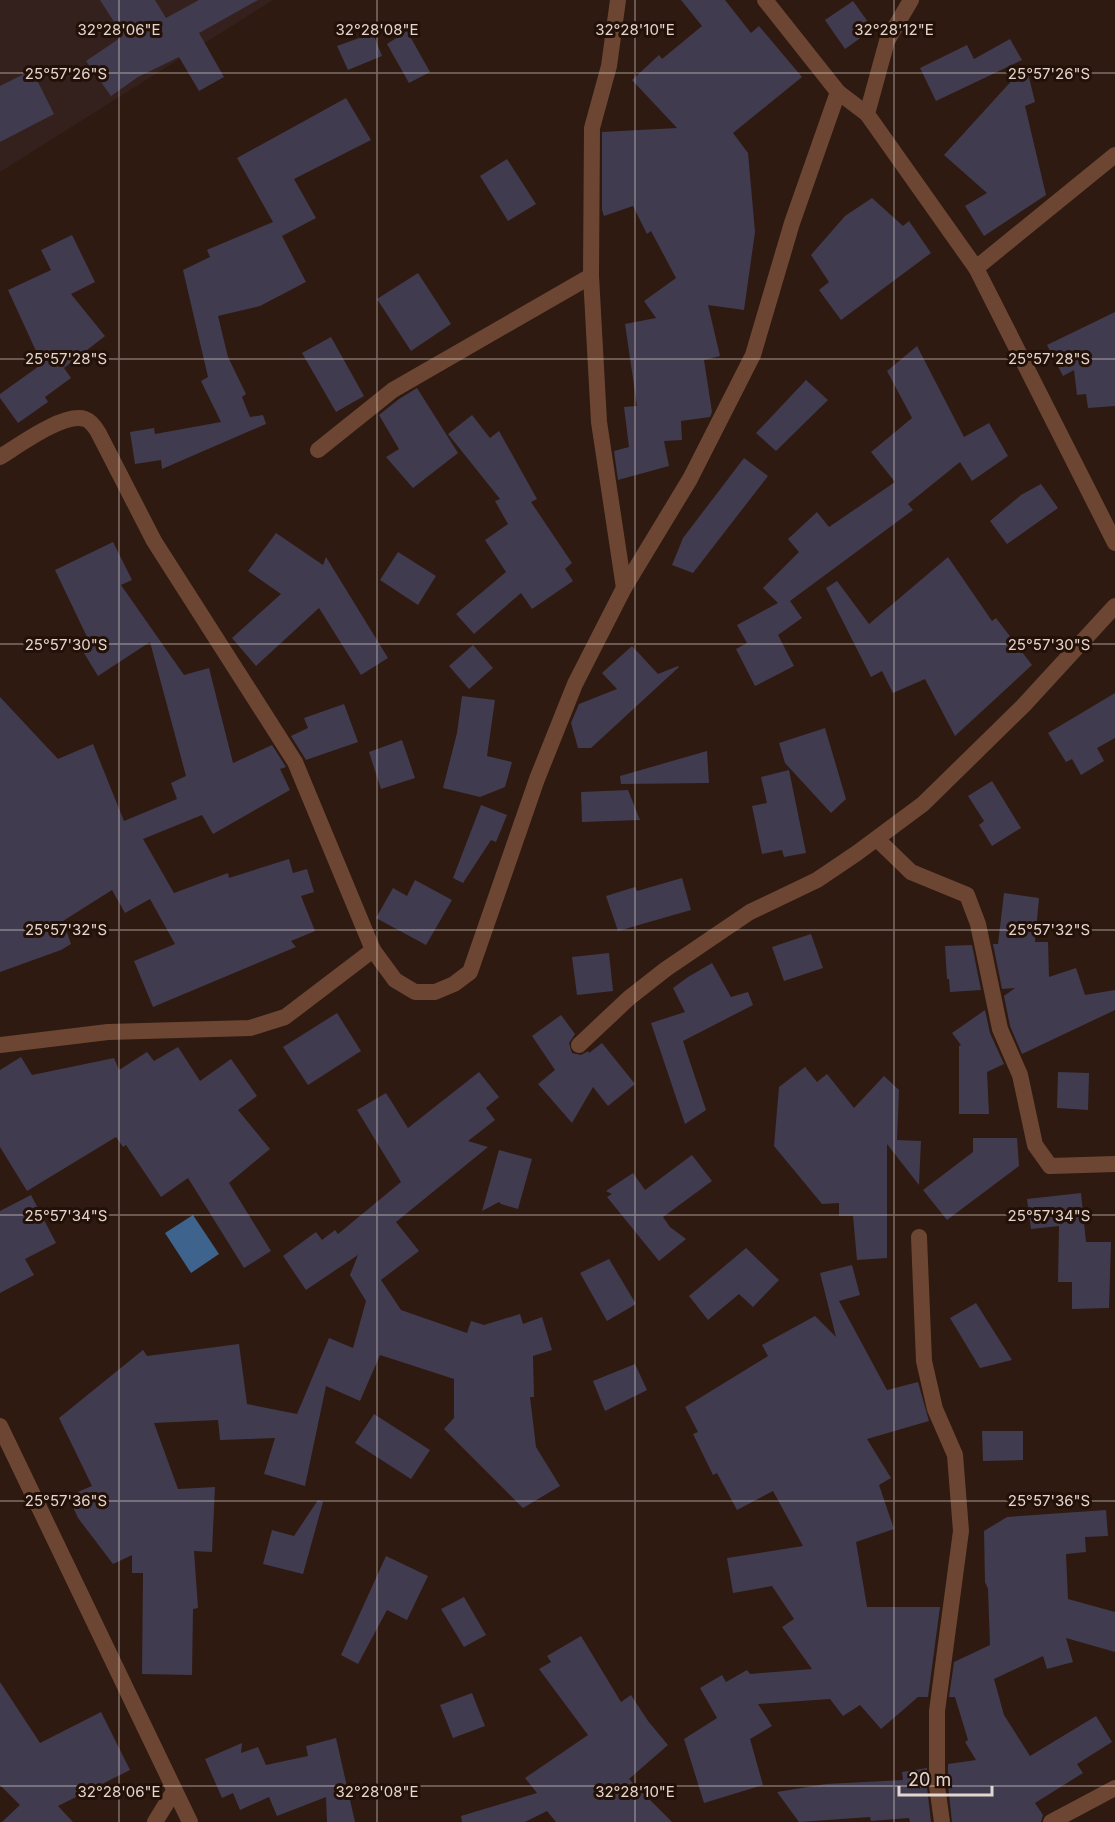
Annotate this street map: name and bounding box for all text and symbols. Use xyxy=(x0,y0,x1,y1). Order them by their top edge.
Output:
text: 32°28'06"E xyxy=(78,20,160,39)
text: 32°28'08"E xyxy=(336,20,418,39)
text: 32°28'10"E xyxy=(595,20,675,39)
text: 32°28'12"E xyxy=(854,20,934,39)
text: 25°57'26"S xyxy=(25,64,107,83)
text: 25°57'26"S xyxy=(1008,64,1090,83)
text: 25°57'28"S xyxy=(25,349,107,368)
text: 25°57'28"S xyxy=(1008,349,1090,368)
text: 25°57'30"S xyxy=(25,635,107,654)
text: 25°57'30"S xyxy=(1008,635,1090,654)
text: 25°57'32"S xyxy=(25,920,107,939)
text: 25°57'32"S xyxy=(1008,920,1090,939)
text: 25°57'34"S xyxy=(25,1206,107,1225)
text: 25°57'34"S xyxy=(1008,1206,1090,1225)
text: 25°57'36"S xyxy=(25,1491,107,1510)
text: 25°57'36"S xyxy=(1008,1491,1090,1510)
scale bar xyxy=(899,1759,992,1797)
text: 20 m xyxy=(908,1769,951,1790)
text: 32°28'06"E xyxy=(78,1782,160,1801)
text: 32°28'08"E xyxy=(336,1782,418,1801)
text: 32°28'10"E xyxy=(595,1782,675,1801)

